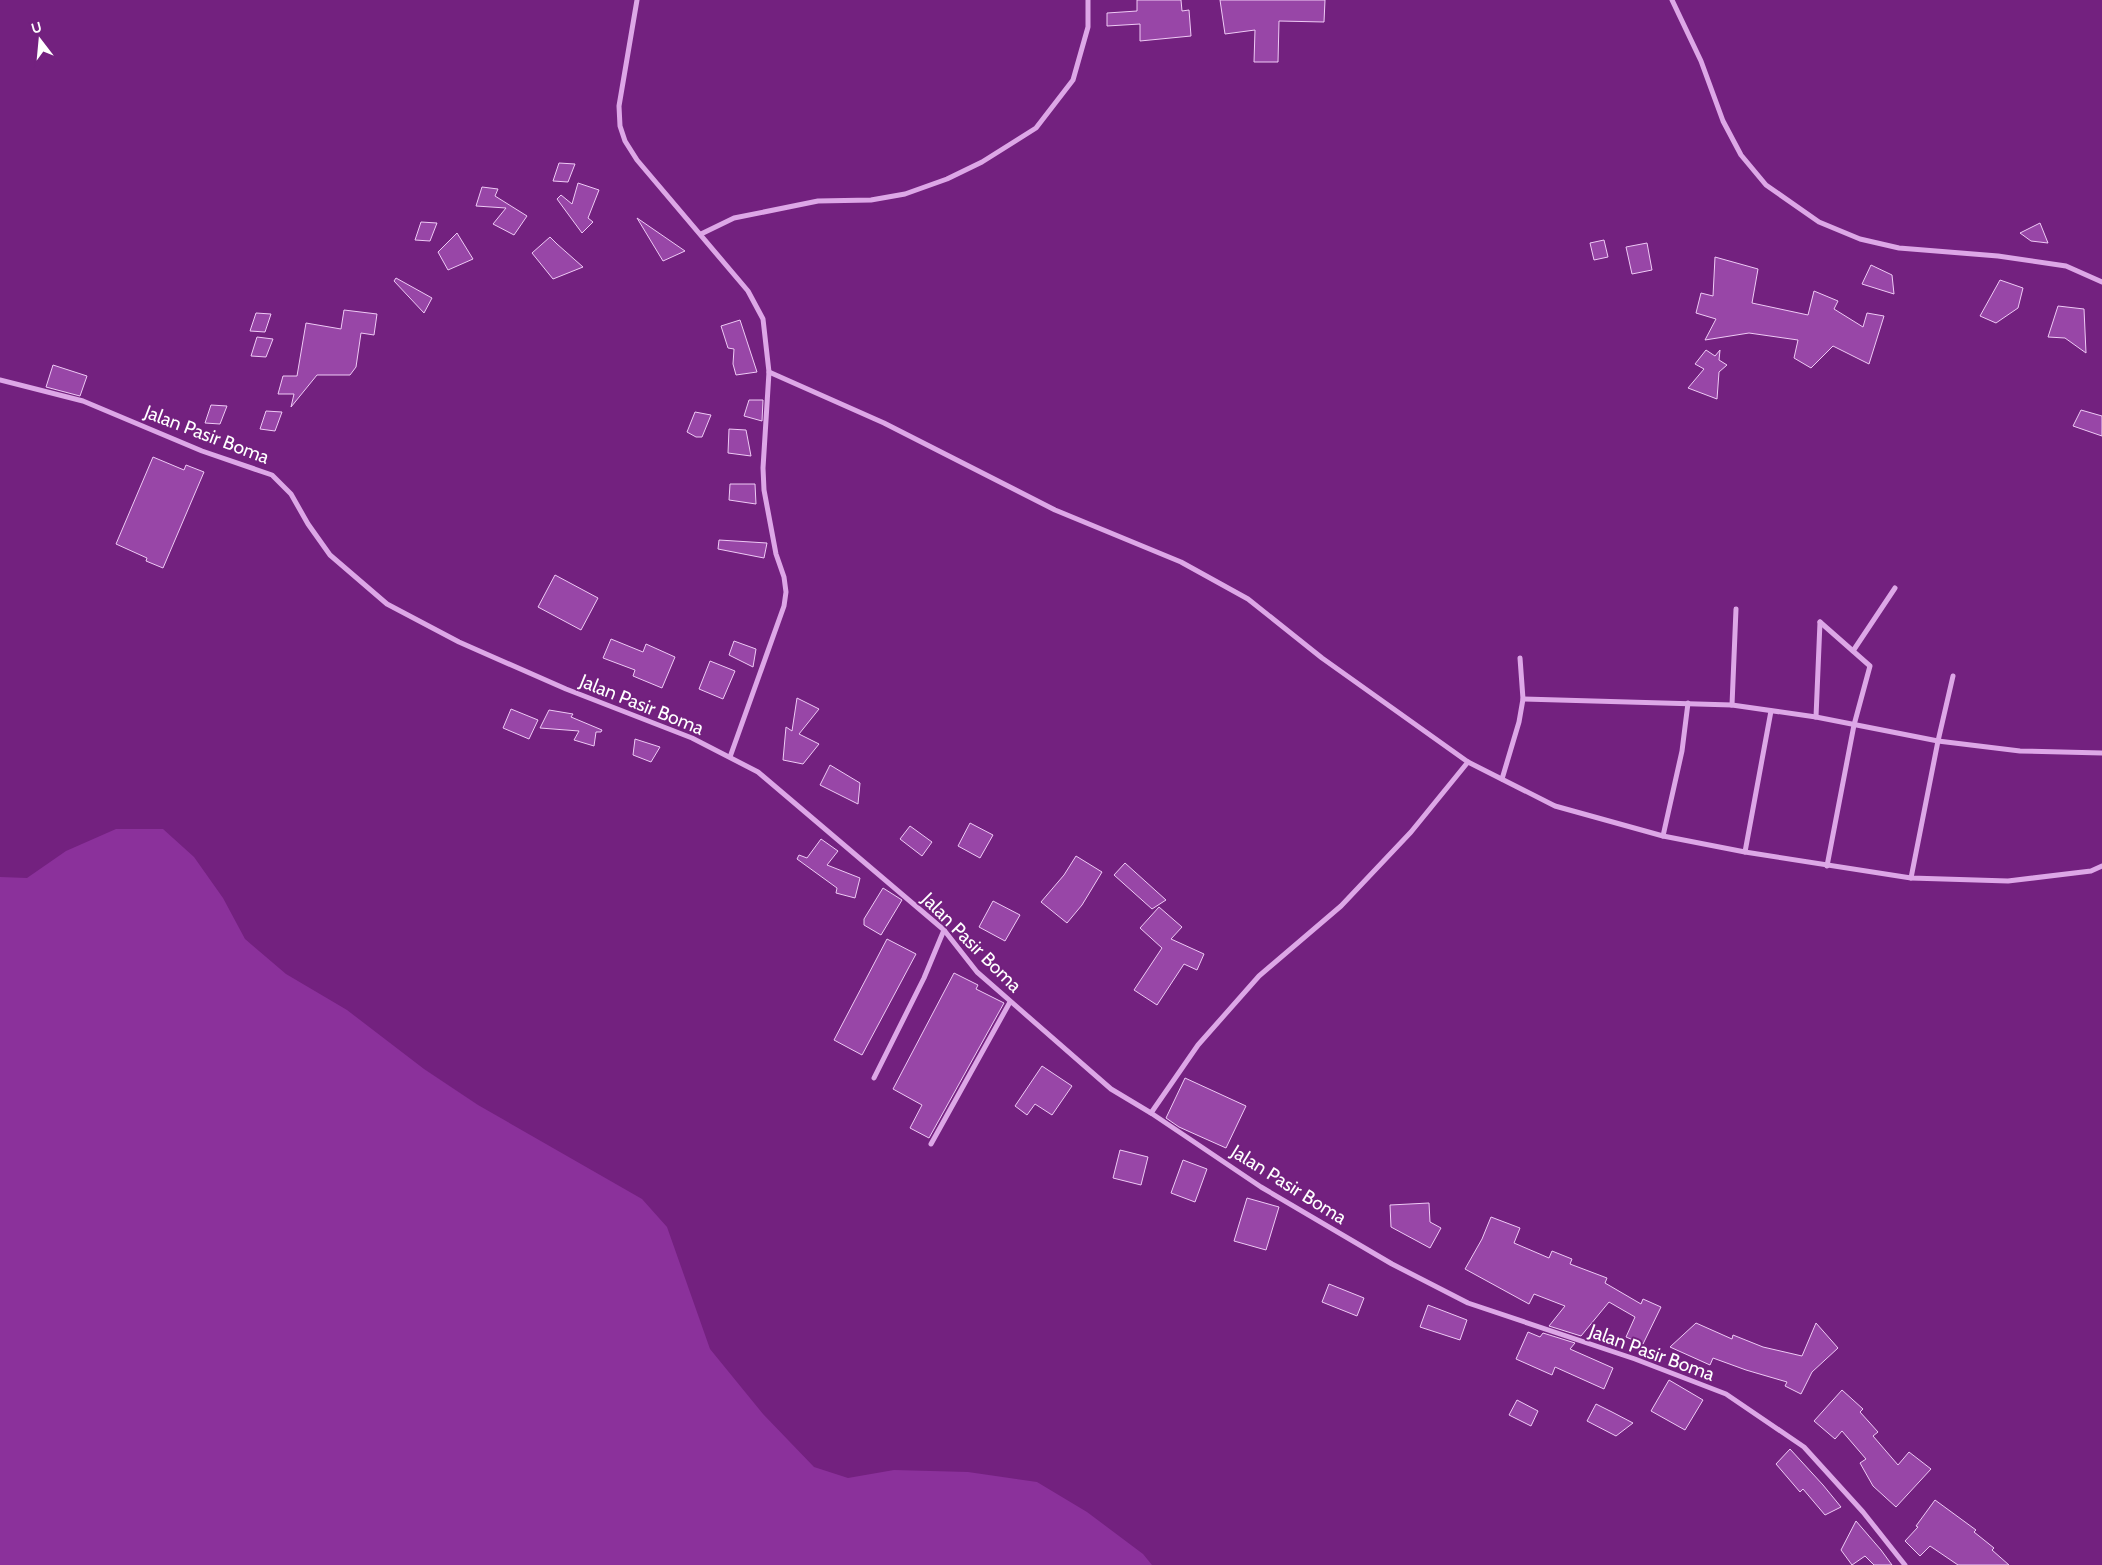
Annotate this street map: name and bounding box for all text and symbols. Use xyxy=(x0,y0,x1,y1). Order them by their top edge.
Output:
north arrow xyxy=(15,15,65,65)
text: U xyxy=(29,17,44,38)
street label: Jalan Pasir Boma xyxy=(140,400,272,469)
street label: Jalan Pasir Boma xyxy=(575,669,707,740)
street label: Jalan Pasir Boma xyxy=(916,887,1026,997)
street label: Jalan Pasir Boma xyxy=(1226,1139,1351,1229)
street label: Jalan Pasir Boma xyxy=(1585,1319,1718,1386)

